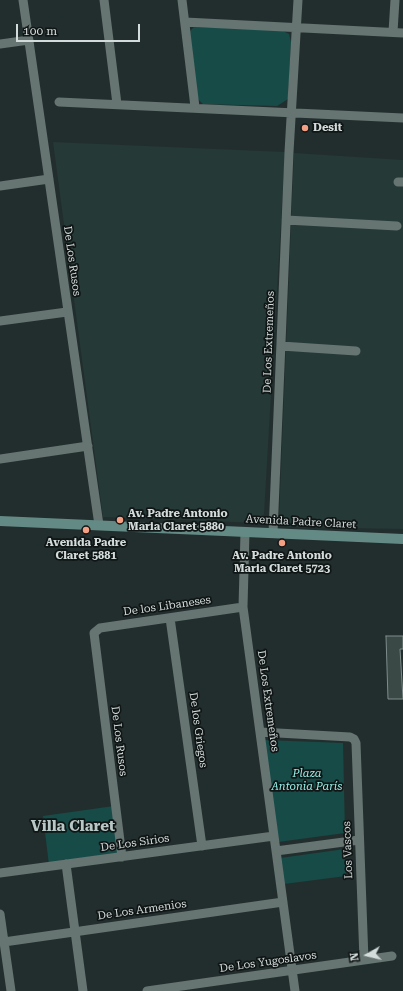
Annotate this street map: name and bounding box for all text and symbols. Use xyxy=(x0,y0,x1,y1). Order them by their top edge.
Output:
scale bar xyxy=(18,16,142,42)
text: 100 m xyxy=(23,24,57,38)
place label: Desit xyxy=(313,121,342,135)
marker: Desit xyxy=(300,123,310,133)
street label: De Los Rusos xyxy=(61,225,83,297)
street label: De Los Extremeños xyxy=(261,291,277,393)
place label: Av. Padre Antonio Maria Claret 5880 xyxy=(128,507,228,533)
street label: Avenida Padre Claret xyxy=(245,513,357,531)
marker: Av. Padre Antonio Maria Claret 5880 xyxy=(115,515,125,525)
marker: Avenida Padre Claret 5881 xyxy=(81,525,91,535)
place label: Avenida Padre Claret 5881 xyxy=(46,536,126,562)
marker: Av. Padre Antonio Maria Claret 5723 xyxy=(277,538,287,548)
place label: Av. Padre Antonio Maria Claret 5723 xyxy=(232,549,332,575)
street label: De los Libaneses xyxy=(122,593,212,619)
street label: De Los Extremeños xyxy=(254,649,282,753)
street label: De los Griegos xyxy=(186,691,210,769)
street label: De Los Rusos xyxy=(108,705,130,777)
park label: Plaza Antonia París xyxy=(272,767,342,793)
district label: Villa Claret xyxy=(31,818,115,836)
street label: Los Vascos xyxy=(340,821,356,879)
street label: De Los Sirios xyxy=(100,832,170,854)
street label: De Los Armenios xyxy=(97,897,187,923)
north arrow xyxy=(347,935,387,975)
street label: De Los Yugoslavos xyxy=(219,949,317,975)
text: N xyxy=(348,952,362,962)

